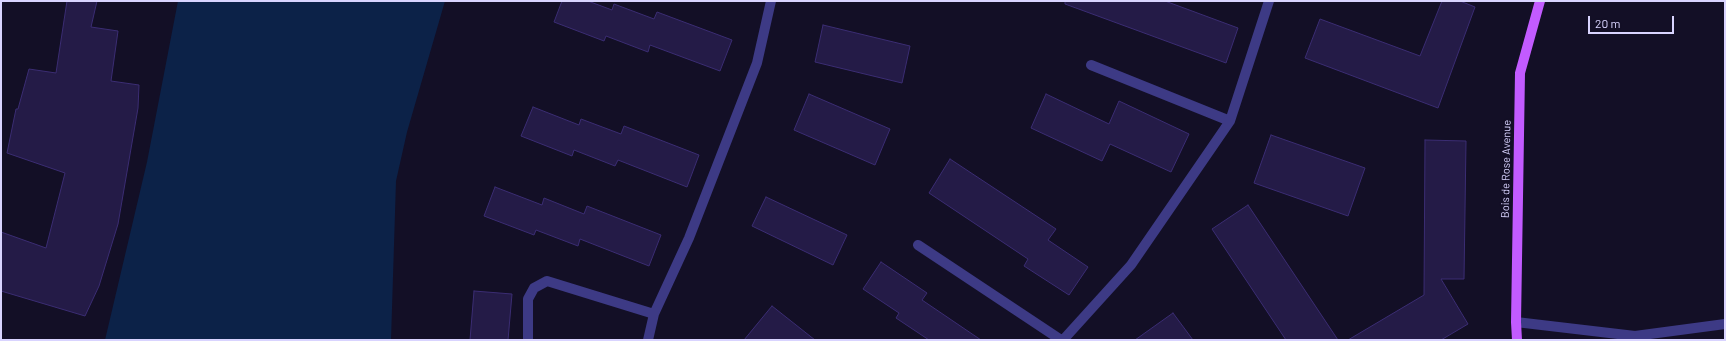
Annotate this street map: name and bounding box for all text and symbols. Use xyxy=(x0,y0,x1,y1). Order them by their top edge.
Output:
scale bar xyxy=(1590,8,1676,34)
text: 20 m xyxy=(1595,16,1621,30)
street label: Bois de Rose Avenue xyxy=(1499,120,1513,218)

